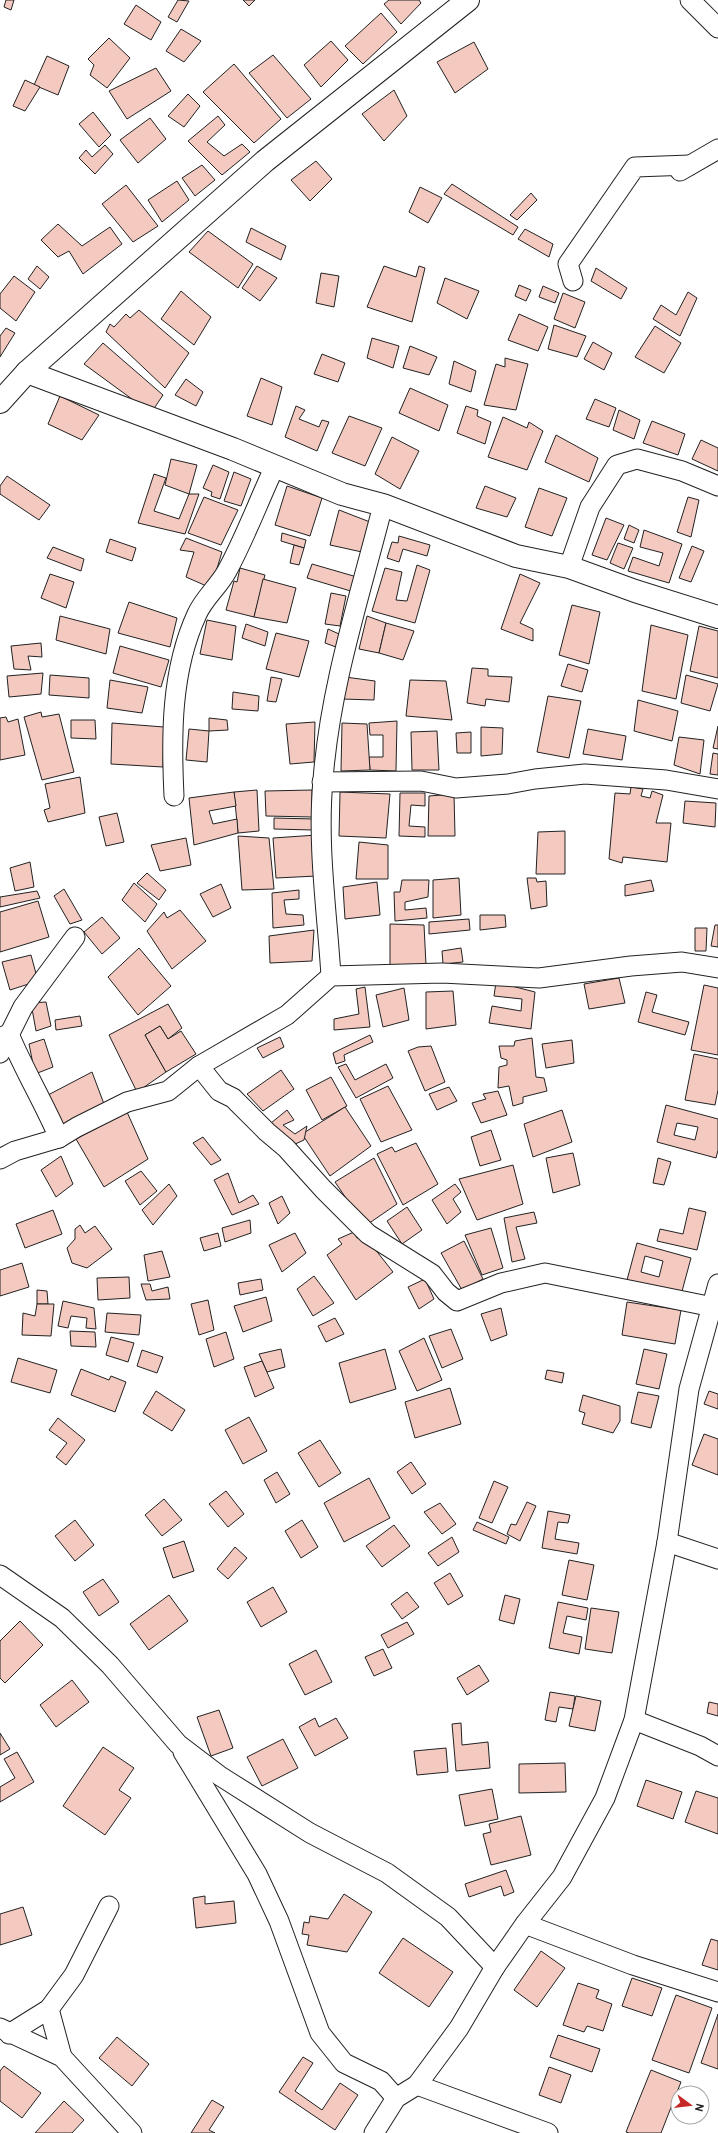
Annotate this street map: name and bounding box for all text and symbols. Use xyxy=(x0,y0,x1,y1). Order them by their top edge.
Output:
north arrow xyxy=(670,2085,710,2125)
text: N xyxy=(691,2102,706,2113)

